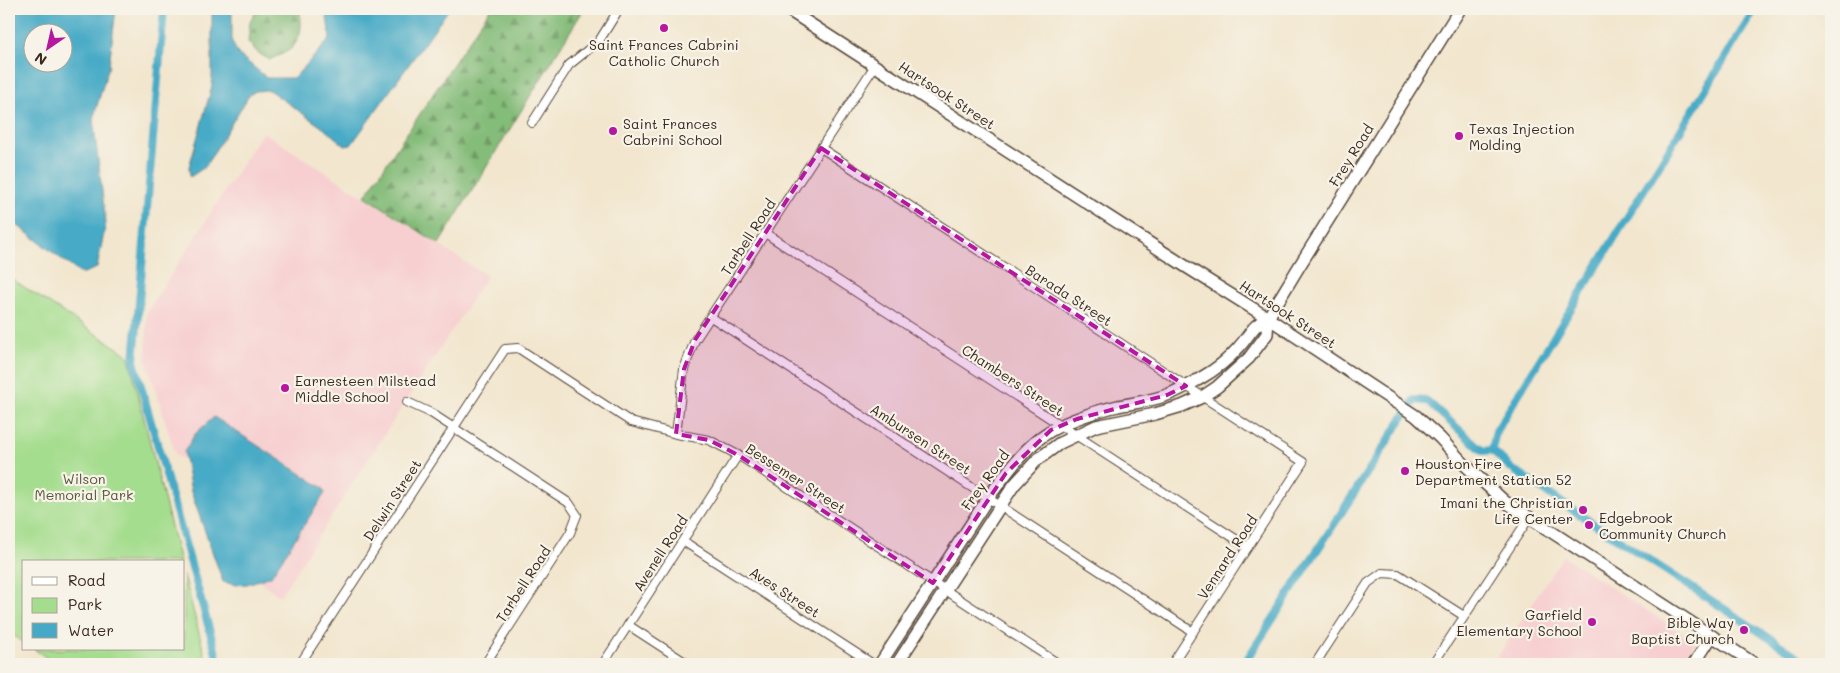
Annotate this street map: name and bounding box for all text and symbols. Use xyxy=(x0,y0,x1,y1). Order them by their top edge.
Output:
north arrow xyxy=(22,22,72,72)
marker: Saint Frances Cabrini Catholic Church xyxy=(658,22,670,34)
place label: Saint Frances Cabrini Catholic Church xyxy=(589,35,739,70)
text: N xyxy=(31,48,50,70)
street label: Hartsook Street xyxy=(895,57,999,133)
place label: Saint Frances Cabrini School xyxy=(623,114,723,149)
place label: Texas Injection Molding xyxy=(1469,119,1575,154)
street label: Frey Road xyxy=(1324,120,1378,190)
marker: Saint Frances Cabrini School xyxy=(607,125,619,137)
marker: Texas Injection Molding xyxy=(1453,130,1465,142)
street label: Tarbell Road xyxy=(716,195,780,279)
street label: Barada Street xyxy=(1022,260,1116,330)
street label: Hartsook Street xyxy=(1236,276,1340,352)
street label: Chambers Street xyxy=(958,340,1068,420)
place label: Earnesteen Milstead Middle School xyxy=(295,371,436,406)
marker: Earnesteen Milstead Middle School xyxy=(279,382,291,394)
street label: Ambursen Street xyxy=(867,399,975,479)
street label: Bessemer Street xyxy=(742,439,850,517)
street label: Frey Road xyxy=(957,446,1013,514)
place label: Houston Fire Department Station 52 xyxy=(1415,454,1572,489)
street label: Delwin Street xyxy=(359,456,425,544)
marker: Houston Fire Department Station 52 xyxy=(1399,465,1411,477)
park label: Wilson Memorial Park xyxy=(34,469,134,504)
place label: Imani the Christian Life Center xyxy=(1440,493,1573,528)
marker: Imani the Christian Life Center xyxy=(1577,504,1589,516)
place label: Edgebrook Community Church xyxy=(1599,508,1726,543)
street label: Avenell Road xyxy=(628,511,692,595)
street label: Vennard Road xyxy=(1193,511,1261,603)
marker: Edgebrook Community Church xyxy=(1583,519,1595,531)
street label: Tarbell Road xyxy=(491,542,555,626)
legend xyxy=(22,560,185,650)
street label: Aves Street xyxy=(746,562,824,622)
text: Road xyxy=(68,570,105,590)
text: Park xyxy=(68,594,102,614)
place label: Garfield Elementary School xyxy=(1456,605,1582,640)
place label: Bible Way Baptist Church xyxy=(1631,613,1734,648)
marker: Garfield Elementary School xyxy=(1586,616,1598,628)
text: Water xyxy=(68,620,114,640)
marker: Bible Way Baptist Church xyxy=(1738,624,1750,636)

